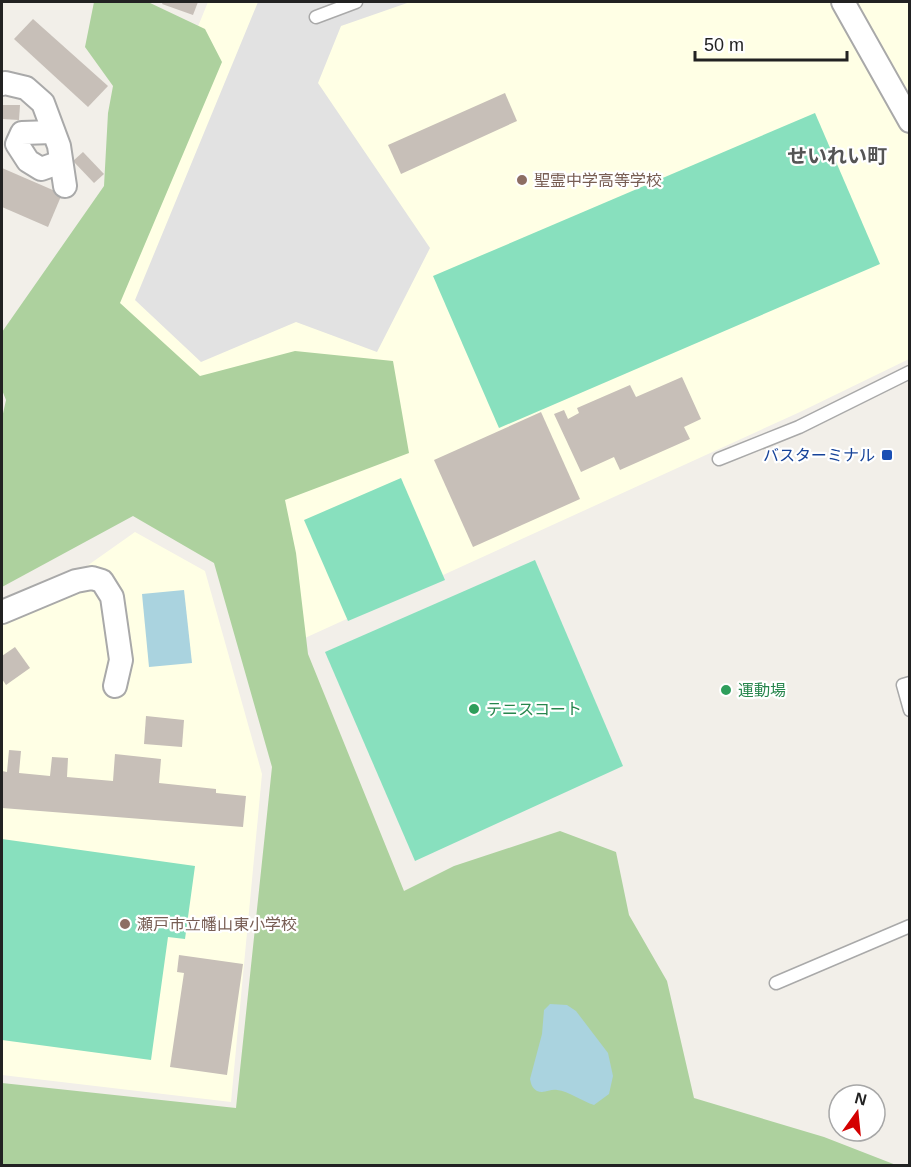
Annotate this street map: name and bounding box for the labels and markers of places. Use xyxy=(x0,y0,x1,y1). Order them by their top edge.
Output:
place label: 聖霊中学高等学校 xyxy=(534,172,662,189)
marker: 聖霊中学高等学校 xyxy=(515,173,529,187)
place label: バスターミナル xyxy=(763,447,875,464)
marker: バスターミナル xyxy=(880,448,894,462)
place label: 運動場 xyxy=(738,682,786,699)
marker: 運動場 xyxy=(719,683,733,697)
place label: テニスコート xyxy=(486,701,582,718)
marker: テニスコート xyxy=(467,702,481,716)
place label: 瀬戸市立幡山東小学校 xyxy=(137,916,297,933)
marker: 瀬戸市立幡山東小学校 xyxy=(118,917,132,931)

